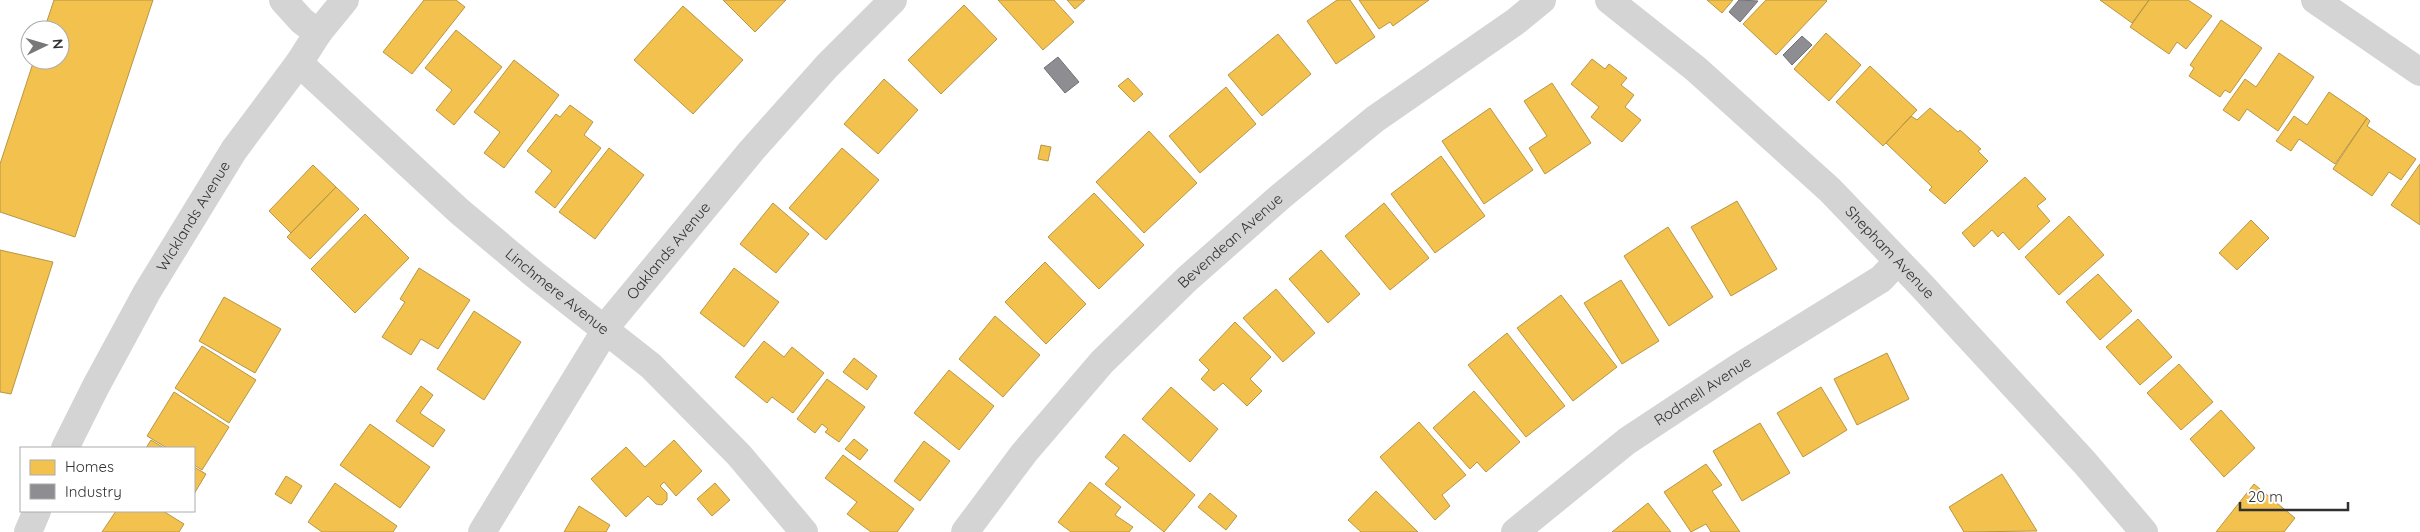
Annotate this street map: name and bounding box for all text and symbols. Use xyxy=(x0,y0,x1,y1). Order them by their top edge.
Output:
north arrow xyxy=(20,20,70,70)
text: N xyxy=(49,38,67,50)
street label: Wicklands Avenue xyxy=(152,157,234,275)
street label: Bevendean Avenue xyxy=(1173,189,1287,292)
street label: Oaklands Avenue xyxy=(622,198,714,303)
street label: Shepham Avenue xyxy=(1841,202,1939,302)
street label: Linchmere Avenue xyxy=(502,244,613,339)
street label: Rodmell Avenue xyxy=(1650,352,1755,430)
legend xyxy=(20,447,195,512)
text: Homes xyxy=(65,457,114,476)
scale bar xyxy=(2240,480,2348,512)
text: Industry xyxy=(65,482,122,501)
text: 20 m xyxy=(2248,487,2283,506)

